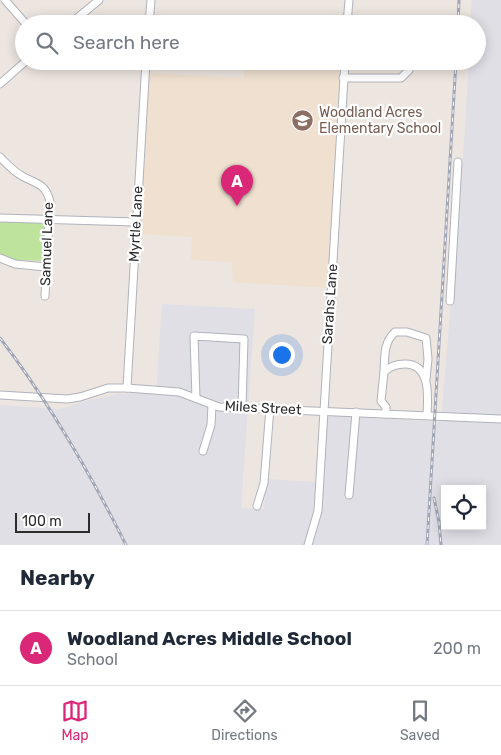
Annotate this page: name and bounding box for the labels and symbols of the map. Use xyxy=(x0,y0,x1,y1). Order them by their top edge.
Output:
place label: Woodland Acres Elementary School xyxy=(319,104,441,137)
school or university icon: Woodland Acres Elementary School xyxy=(291,108,315,132)
pin: A xyxy=(221,165,253,206)
street label: Myrtle Lane xyxy=(126,185,146,263)
street label: Samuel Lane xyxy=(37,202,57,286)
street label: Sarahs Lane xyxy=(319,263,341,345)
your location xyxy=(269,342,295,368)
street label: Miles Street xyxy=(224,398,302,419)
scale bar xyxy=(15,510,90,533)

